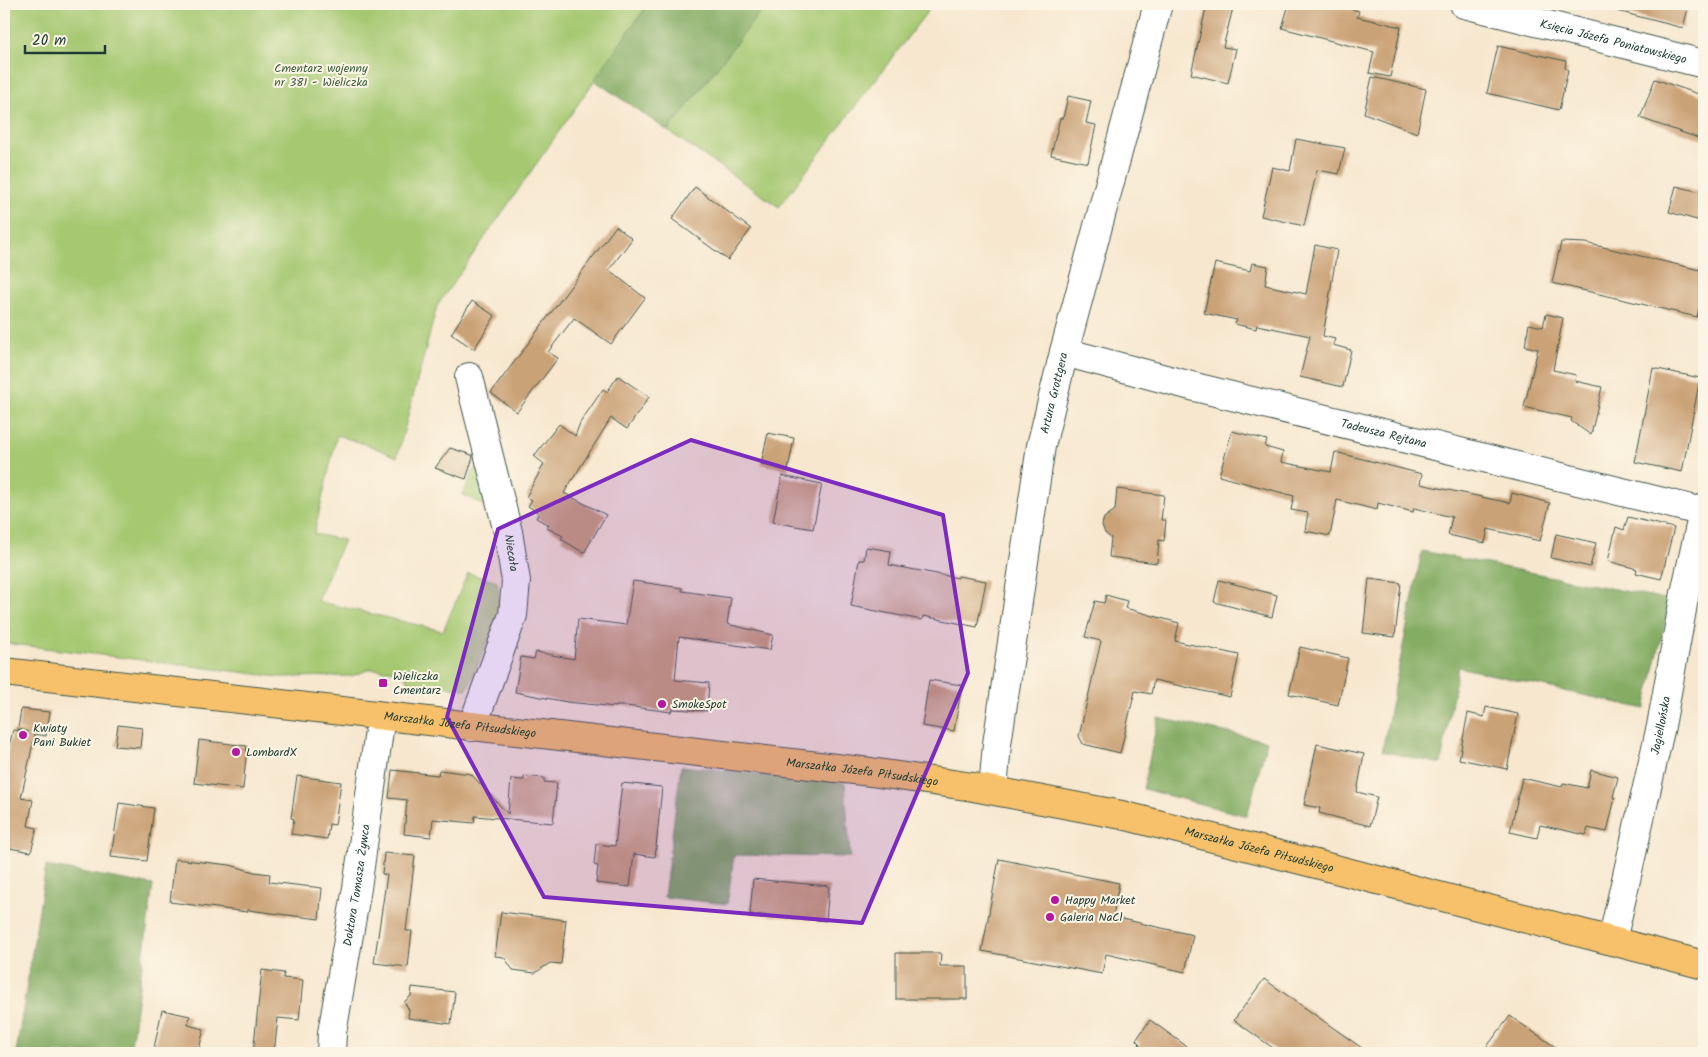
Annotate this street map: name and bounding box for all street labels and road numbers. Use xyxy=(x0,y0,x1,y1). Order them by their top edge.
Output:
street label: Księcia Józefa Poniatowskiego xyxy=(1538,14,1689,69)
street label: Artura Grottgera xyxy=(1035,350,1073,436)
street label: Tadeusza Rejtana xyxy=(1339,414,1429,453)
street label: Niecała xyxy=(499,533,524,573)
street label: Jagiellońska xyxy=(1645,694,1676,757)
street label: Marszałka Józefa Piłsudskiego xyxy=(383,706,537,743)
street label: Marszałka Józefa Piłsudskiego xyxy=(785,753,939,791)
street label: Doktora Tomasza Żywca xyxy=(338,822,375,948)
street label: Marszałka Józefa Piłsudskiego xyxy=(1183,822,1336,878)

